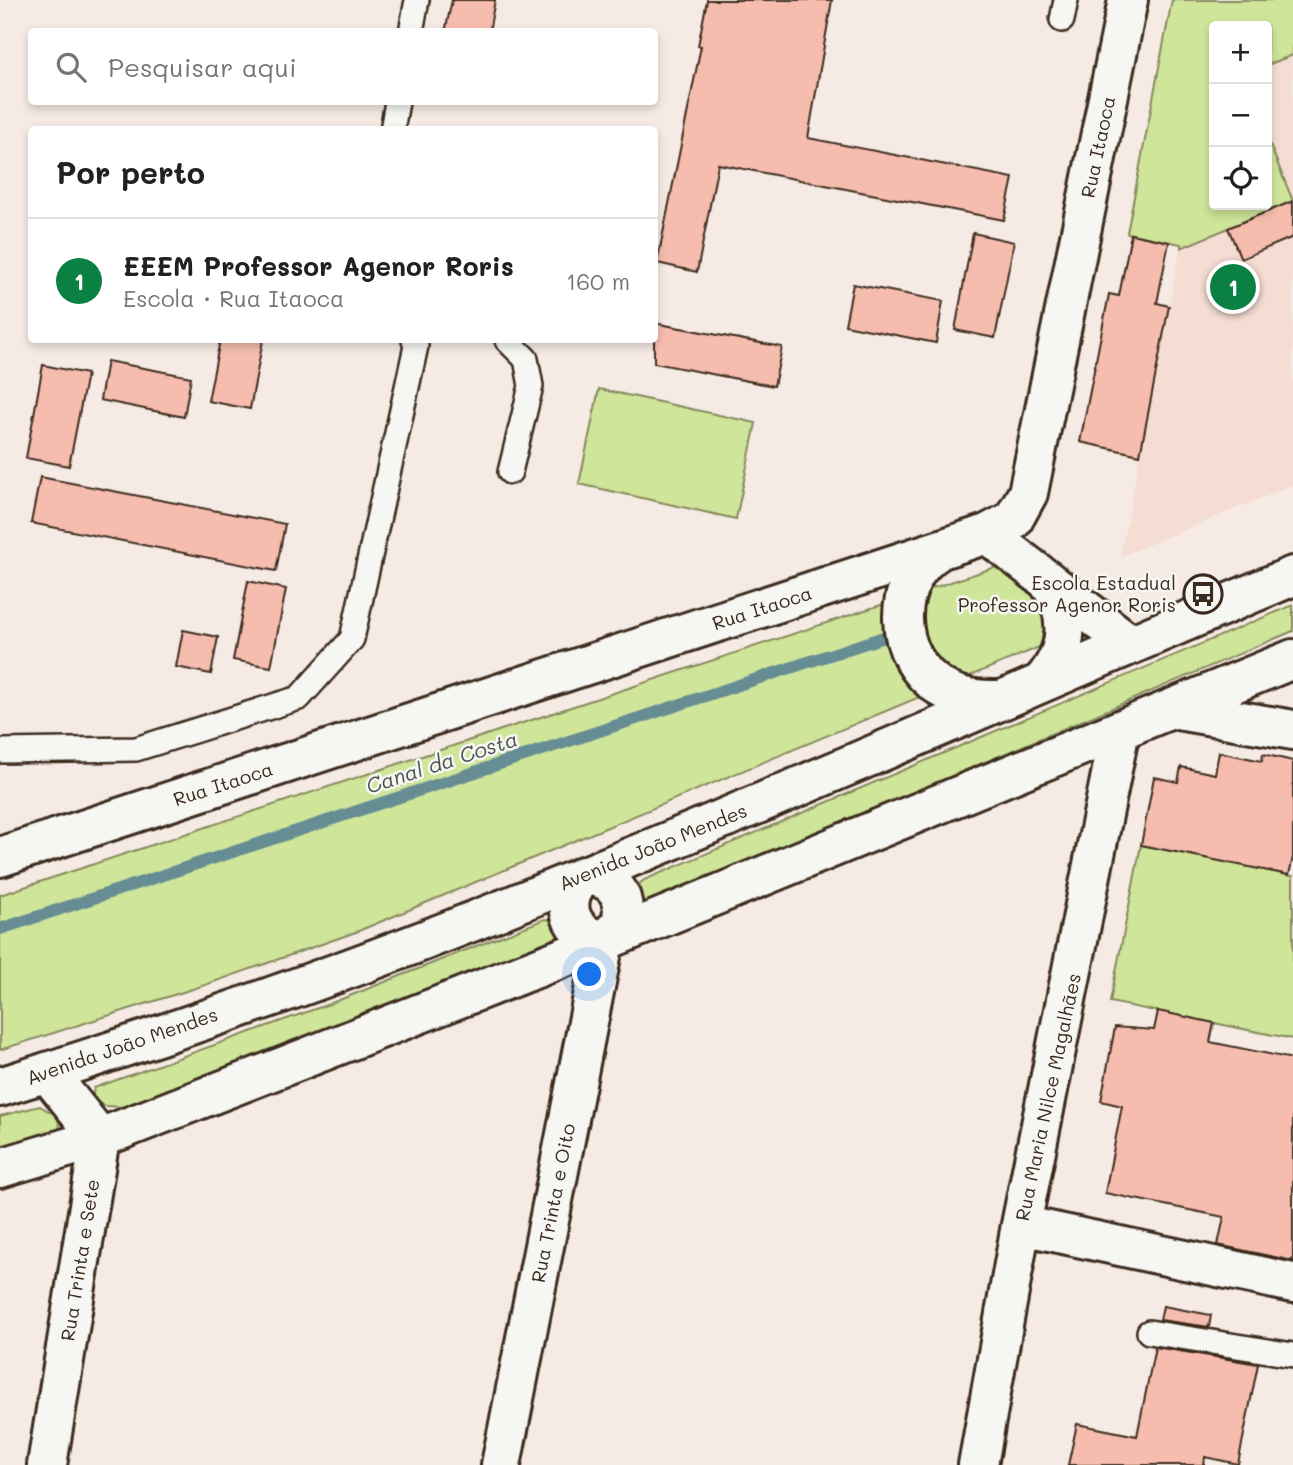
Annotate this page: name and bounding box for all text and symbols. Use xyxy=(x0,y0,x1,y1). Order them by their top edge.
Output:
map controls xyxy=(1209,21,1272,210)
button: + xyxy=(1209,21,1272,84)
search box xyxy=(28,28,658,105)
icon: search xyxy=(52,48,90,86)
text: Pesquisar aqui xyxy=(108,50,297,84)
button: − xyxy=(1209,84,1272,147)
street label: Rua Itaoca xyxy=(1075,94,1120,200)
button: locate xyxy=(1209,147,1272,210)
text: Por perto xyxy=(56,152,205,192)
text: EEEM Professor Agenor Roris xyxy=(123,249,514,283)
pin: 1 xyxy=(1210,261,1256,313)
text: 1 xyxy=(74,266,84,296)
text: 160 m xyxy=(566,266,630,296)
text: Escola · Rua Itaoca xyxy=(123,283,344,313)
place label: Escola Estadual Professor Agenor Roris xyxy=(958,570,1176,617)
bus stop icon: Escola Estadual Professor Agenor Roris xyxy=(1182,573,1224,615)
street label: Rua Itaoca xyxy=(709,580,815,635)
water label: Canal da Costa xyxy=(362,724,521,799)
street label: Rua Itaoca xyxy=(170,756,276,811)
street label: Avenida João Mendes xyxy=(555,797,751,896)
your location xyxy=(572,957,606,991)
street label: Rua Maria Nilce Magalhães xyxy=(1009,971,1086,1223)
street label: Avenida João Mendes xyxy=(23,1001,221,1090)
street label: Rua Trinta e Oito xyxy=(525,1121,580,1285)
street label: Rua Trinta e Sete xyxy=(54,1177,105,1343)

